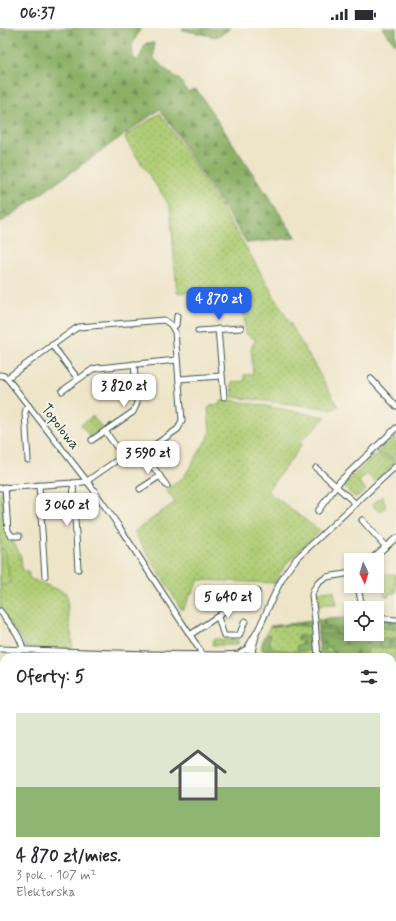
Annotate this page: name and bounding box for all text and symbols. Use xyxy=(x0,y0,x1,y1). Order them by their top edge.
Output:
text: 06:37 xyxy=(20,4,55,24)
pin: 4 870 zł xyxy=(178,287,260,321)
text: 4 870 zł xyxy=(195,291,243,308)
pin: 3 820 zł xyxy=(83,374,165,408)
text: 3 820 zł xyxy=(101,378,147,395)
street label: Topolowa xyxy=(36,400,84,454)
pin: 3 590 zł xyxy=(107,441,189,475)
text: 3 590 zł xyxy=(126,445,170,462)
pin: 3 060 zł xyxy=(26,493,108,527)
text: 3 060 zł xyxy=(45,497,89,514)
north arrow xyxy=(344,553,384,593)
map controls xyxy=(344,553,384,641)
pin: 5 640 zł xyxy=(187,585,269,619)
text: 5 640 zł xyxy=(204,589,252,606)
button: locate xyxy=(344,601,384,641)
text: Oferty: 5 xyxy=(16,666,85,688)
icon: filters xyxy=(358,666,380,688)
icon: home xyxy=(162,739,234,811)
text: 4 870 zł/mies. xyxy=(16,845,121,867)
text: 3 pok. · 107 m² xyxy=(16,867,96,884)
text: Elektorska xyxy=(16,884,75,901)

